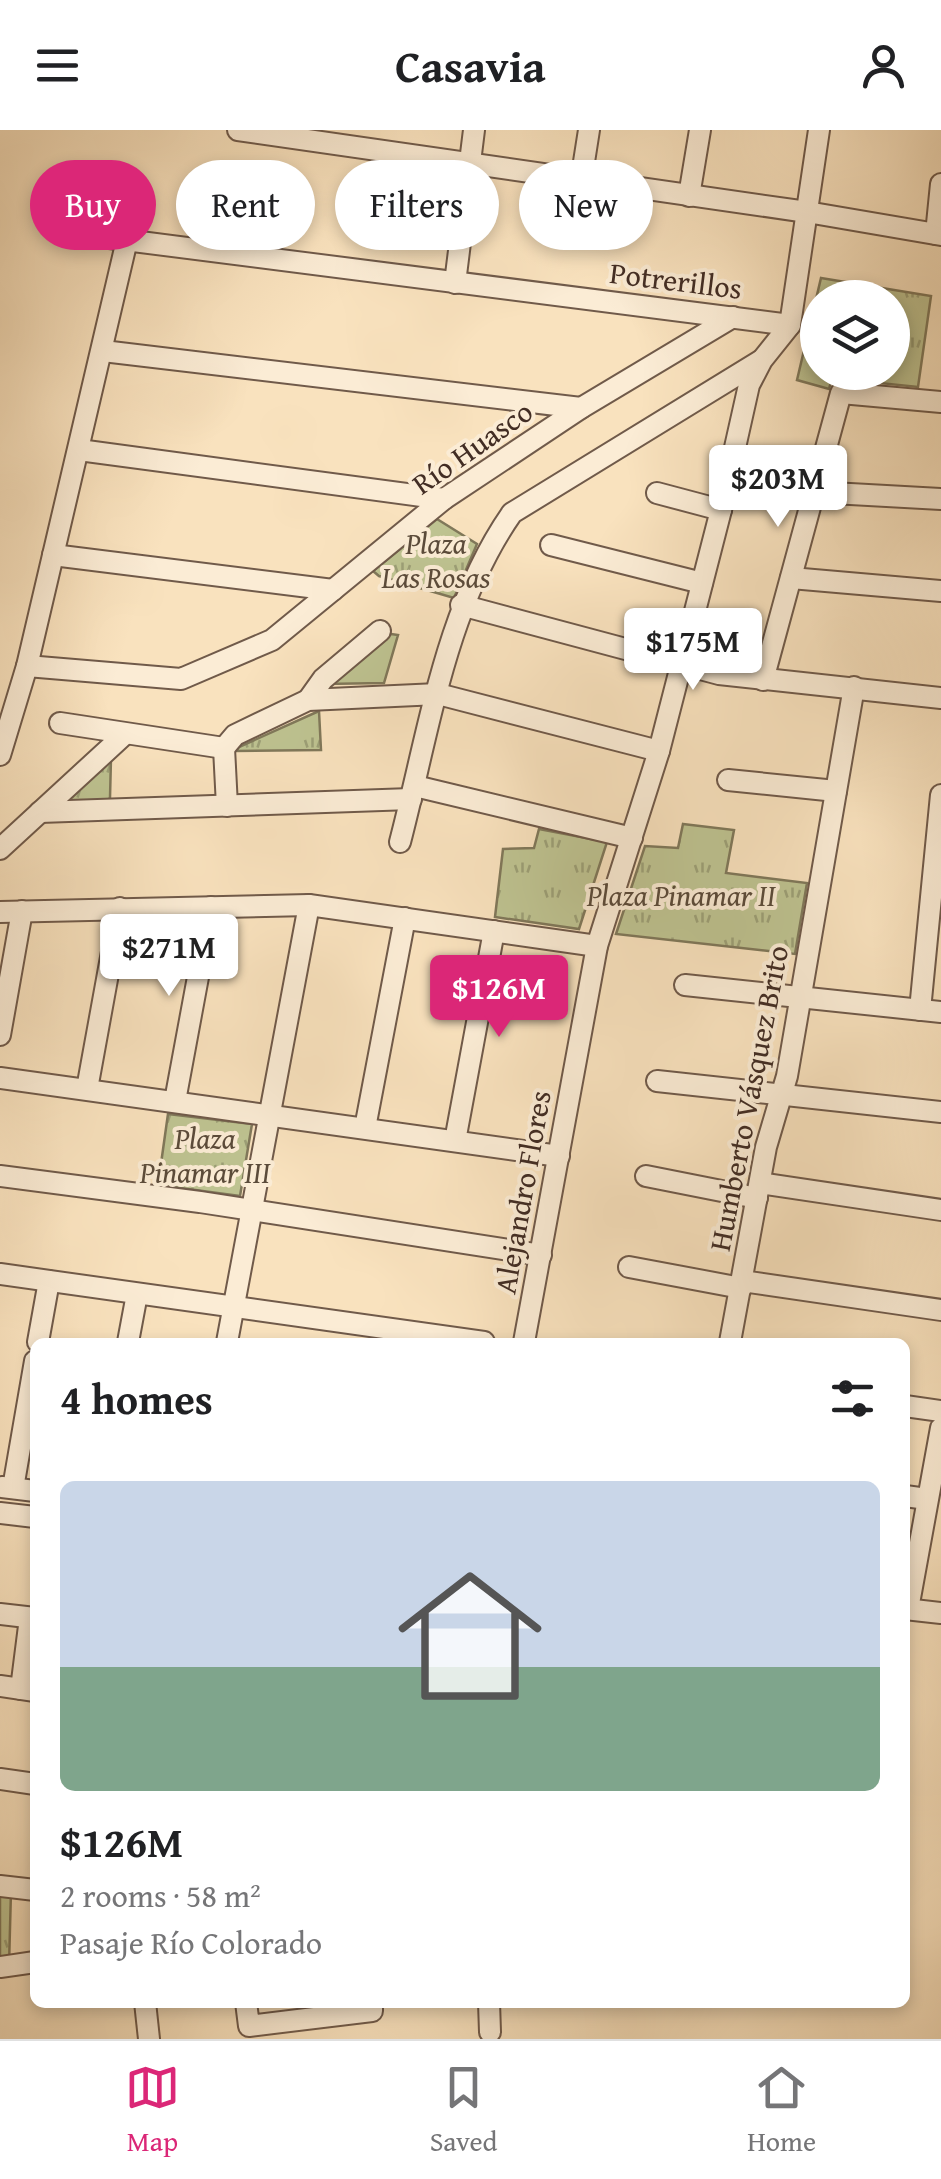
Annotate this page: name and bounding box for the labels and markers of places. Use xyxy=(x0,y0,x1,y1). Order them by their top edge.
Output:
pin: $203M xyxy=(708,445,848,530)
pin: $175M xyxy=(623,608,763,693)
pin: $271M xyxy=(99,914,239,999)
pin: $126M xyxy=(429,955,569,1040)

